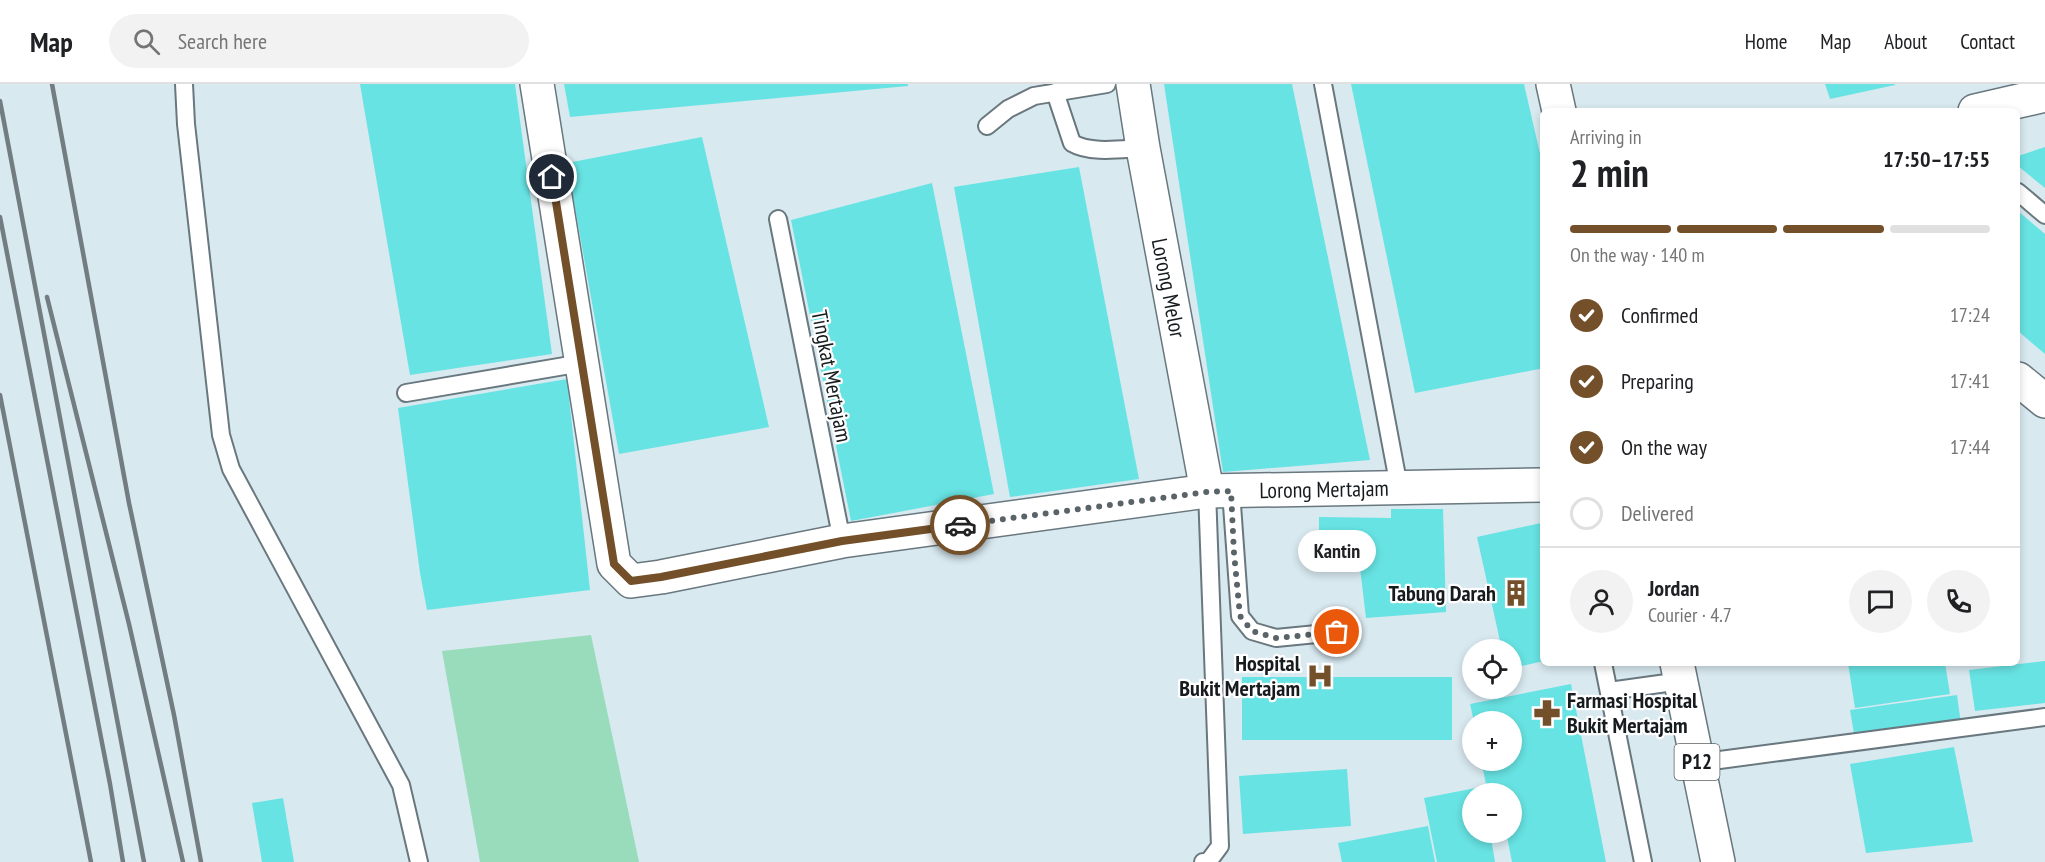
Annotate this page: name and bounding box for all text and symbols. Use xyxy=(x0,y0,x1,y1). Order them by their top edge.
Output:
search box xyxy=(109,14,529,68)
text: Map xyxy=(30,23,73,60)
icon: search xyxy=(130,25,163,58)
text: Search here xyxy=(178,27,267,55)
text: Home xyxy=(1745,28,1787,55)
text: Map xyxy=(1820,28,1851,55)
text: About xyxy=(1884,28,1927,55)
text: Contact xyxy=(1960,28,2015,55)
text: Arriving in xyxy=(1570,124,1642,150)
text: 17:50–17:55 xyxy=(1883,145,1990,173)
text: 2 min xyxy=(1570,147,1649,198)
pin xyxy=(526,151,577,202)
icon: home xyxy=(535,160,568,193)
street label: Lorong Melor xyxy=(1146,236,1192,340)
text: On the way · 140 m xyxy=(1570,242,1705,268)
icon: check xyxy=(1570,299,1603,332)
text: Confirmed xyxy=(1621,301,1698,329)
text: 17:24 xyxy=(1950,302,1990,328)
street label: Tingkat Mertajam xyxy=(805,307,859,445)
icon: check xyxy=(1570,365,1603,398)
text: Preparing xyxy=(1621,367,1694,395)
text: 17:41 xyxy=(1950,368,1990,394)
icon: check xyxy=(1570,431,1603,464)
text: On the way xyxy=(1621,433,1707,461)
text: 17:44 xyxy=(1950,434,1990,460)
street label: Lorong Mertajam xyxy=(1259,474,1389,504)
courier xyxy=(930,495,990,555)
text: Delivered xyxy=(1621,499,1694,527)
icon: car xyxy=(944,509,977,542)
callout: Kantin xyxy=(1298,530,1376,572)
text: Kantin xyxy=(1314,538,1360,564)
button: person xyxy=(1570,570,1633,633)
button: chat xyxy=(1849,570,1912,633)
button: phone xyxy=(1927,570,1990,633)
text: Jordan xyxy=(1648,574,1699,602)
building icon: Tabung Darah xyxy=(1501,578,1531,608)
place label: Tabung Darah xyxy=(1388,579,1496,607)
text: Courier · 4.7 xyxy=(1648,602,1732,628)
pin xyxy=(1311,606,1362,657)
icon: bag xyxy=(1320,615,1353,648)
map controls xyxy=(1462,639,1522,843)
button: locate xyxy=(1462,639,1522,699)
place label: Hospital Bukit Mertajam xyxy=(1179,649,1301,702)
hospital icon: Hospital Bukit Mertajam xyxy=(1305,661,1335,691)
place label: Farmasi Hospital Bukit Mertajam xyxy=(1567,686,1698,739)
pharmacy icon: Farmasi Hospital Bukit Mertajam xyxy=(1532,698,1562,728)
button: + xyxy=(1462,711,1522,771)
road number: P12 xyxy=(1674,744,1720,780)
button: − xyxy=(1462,783,1522,843)

